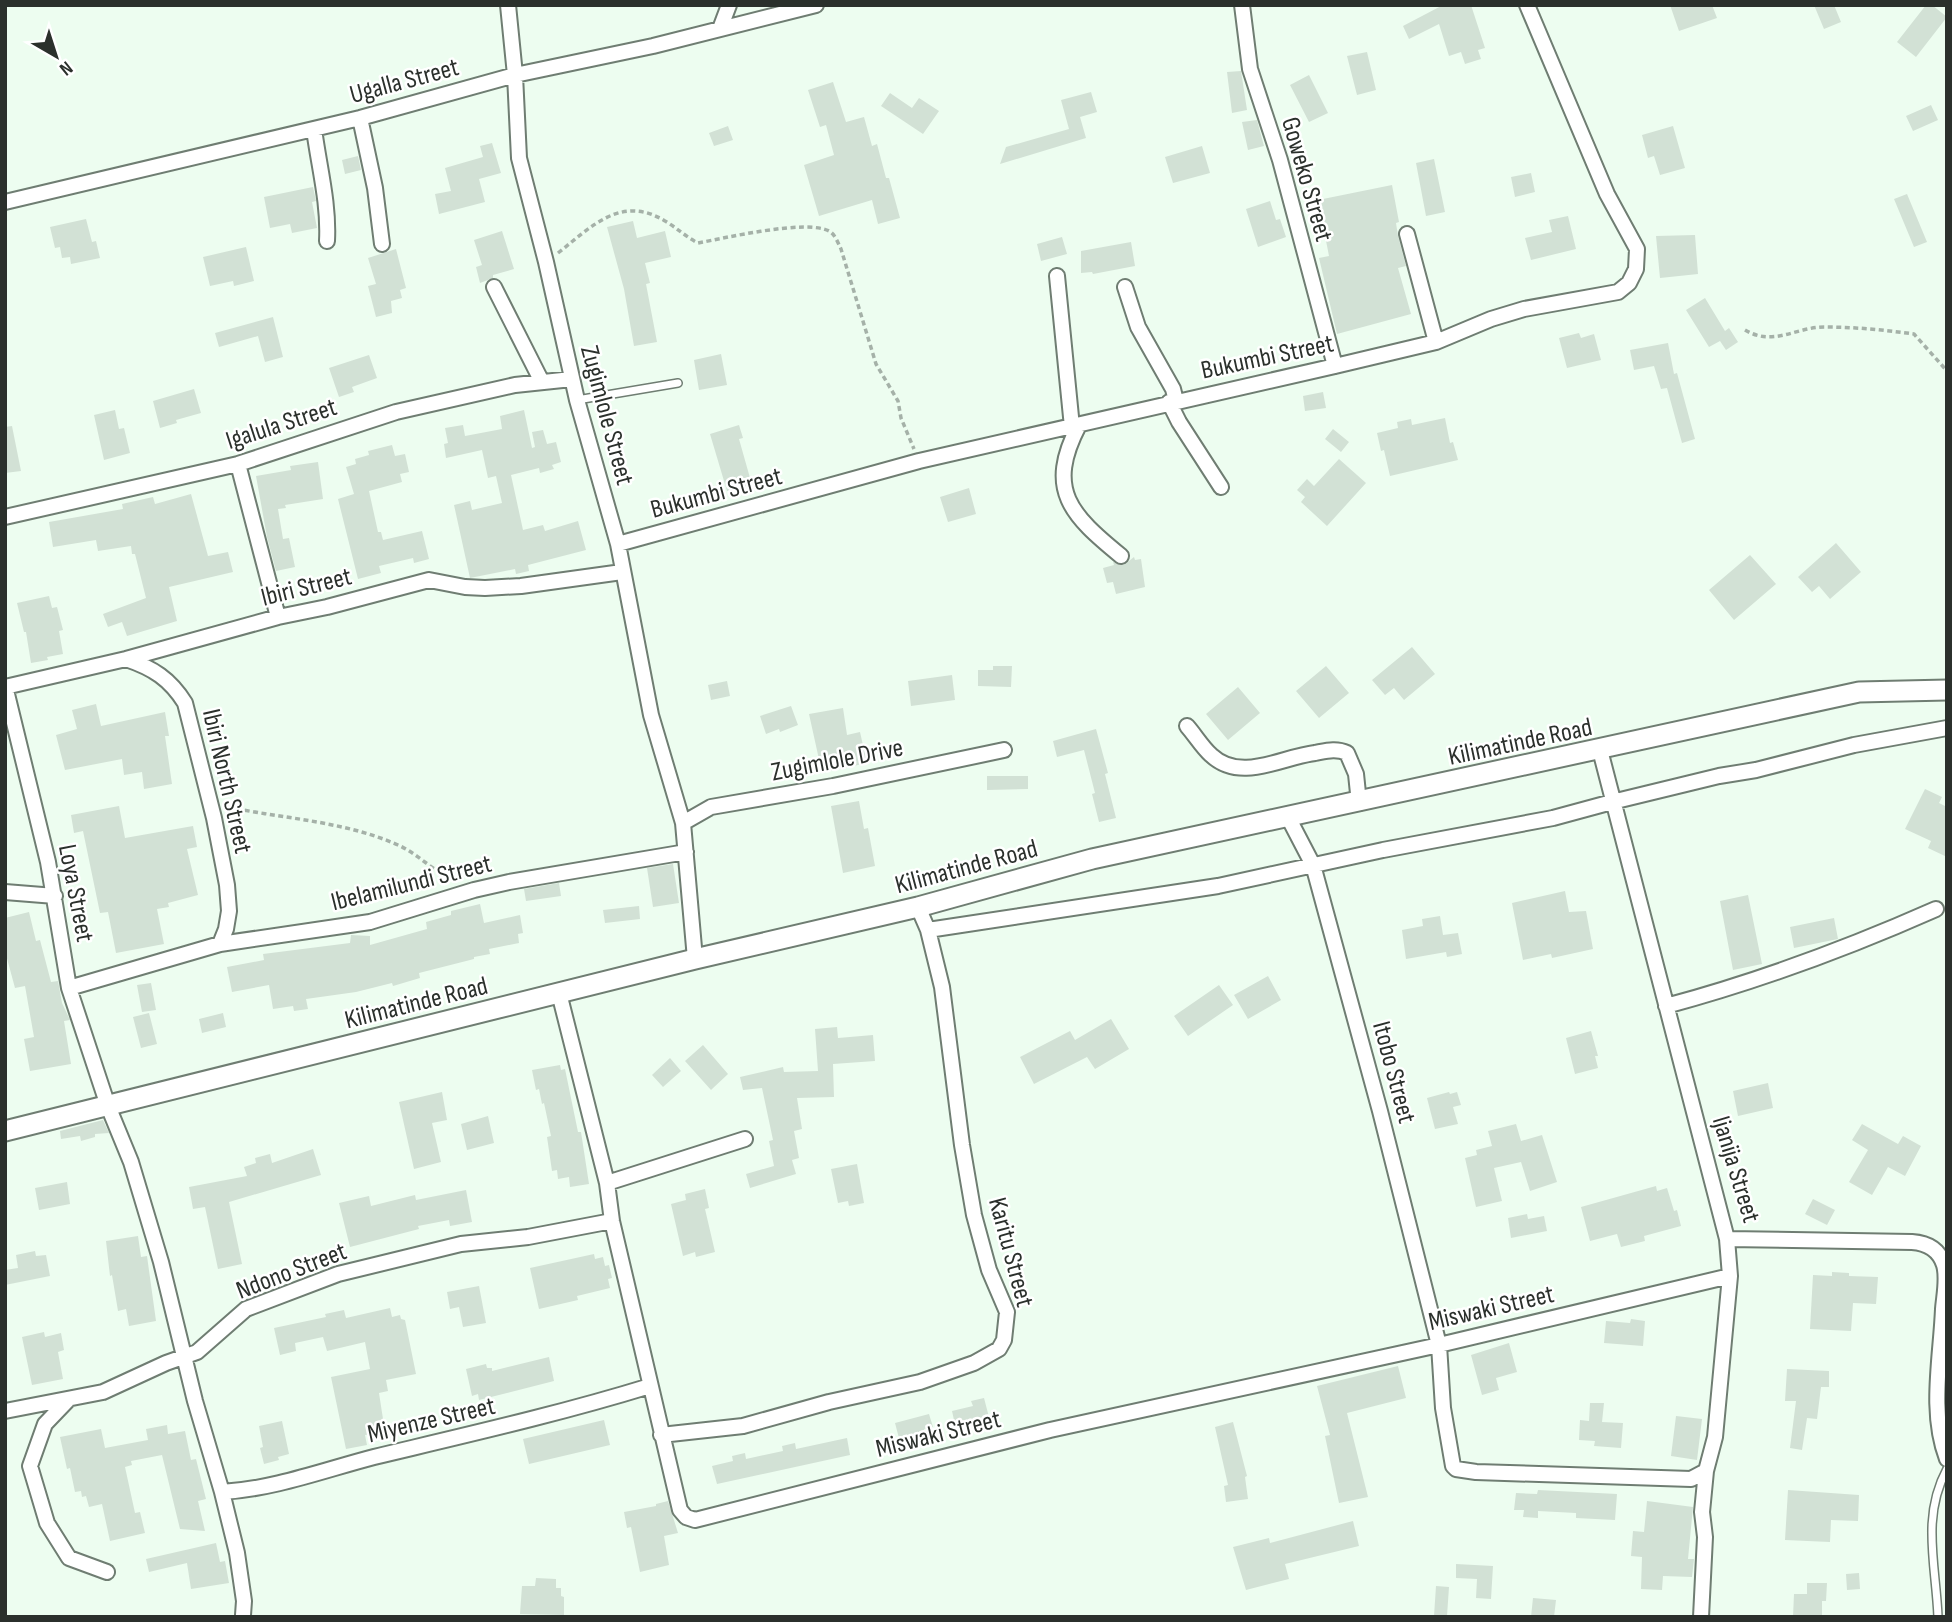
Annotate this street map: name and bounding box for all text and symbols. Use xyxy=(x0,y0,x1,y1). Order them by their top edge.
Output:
north arrow xyxy=(21,21,91,91)
street label: Ugalla Street xyxy=(346,52,462,111)
text: N xyxy=(55,56,77,80)
street label: Goweko Street xyxy=(1274,114,1339,245)
street label: Bukumbi Street xyxy=(1198,328,1336,387)
street label: Zugimlole Street xyxy=(573,342,640,489)
street label: Igalula Street xyxy=(222,392,341,457)
street label: Bukumbi Street xyxy=(647,461,785,526)
street label: Ibiri Street xyxy=(258,561,355,614)
street label: Ibiri North Street xyxy=(195,706,258,857)
street label: Kilimatinde Road xyxy=(1446,712,1595,773)
street label: Zugimlole Drive xyxy=(769,733,906,788)
street label: Kilimatinde Road xyxy=(892,834,1041,901)
street label: Loya Street xyxy=(51,842,100,945)
street label: Ibelamilundi Street xyxy=(328,849,495,918)
street label: Kilimatinde Road xyxy=(342,971,491,1036)
street label: Itobo Street xyxy=(1365,1018,1422,1127)
street label: Ijanija Street xyxy=(1705,1113,1766,1226)
street label: Karitu Street xyxy=(981,1194,1040,1310)
street label: Ndono Street xyxy=(232,1236,351,1307)
street label: Miswaki Street xyxy=(1426,1279,1557,1338)
street label: Miyenze Street xyxy=(364,1391,498,1450)
street label: Miswaki Street xyxy=(873,1404,1004,1465)

